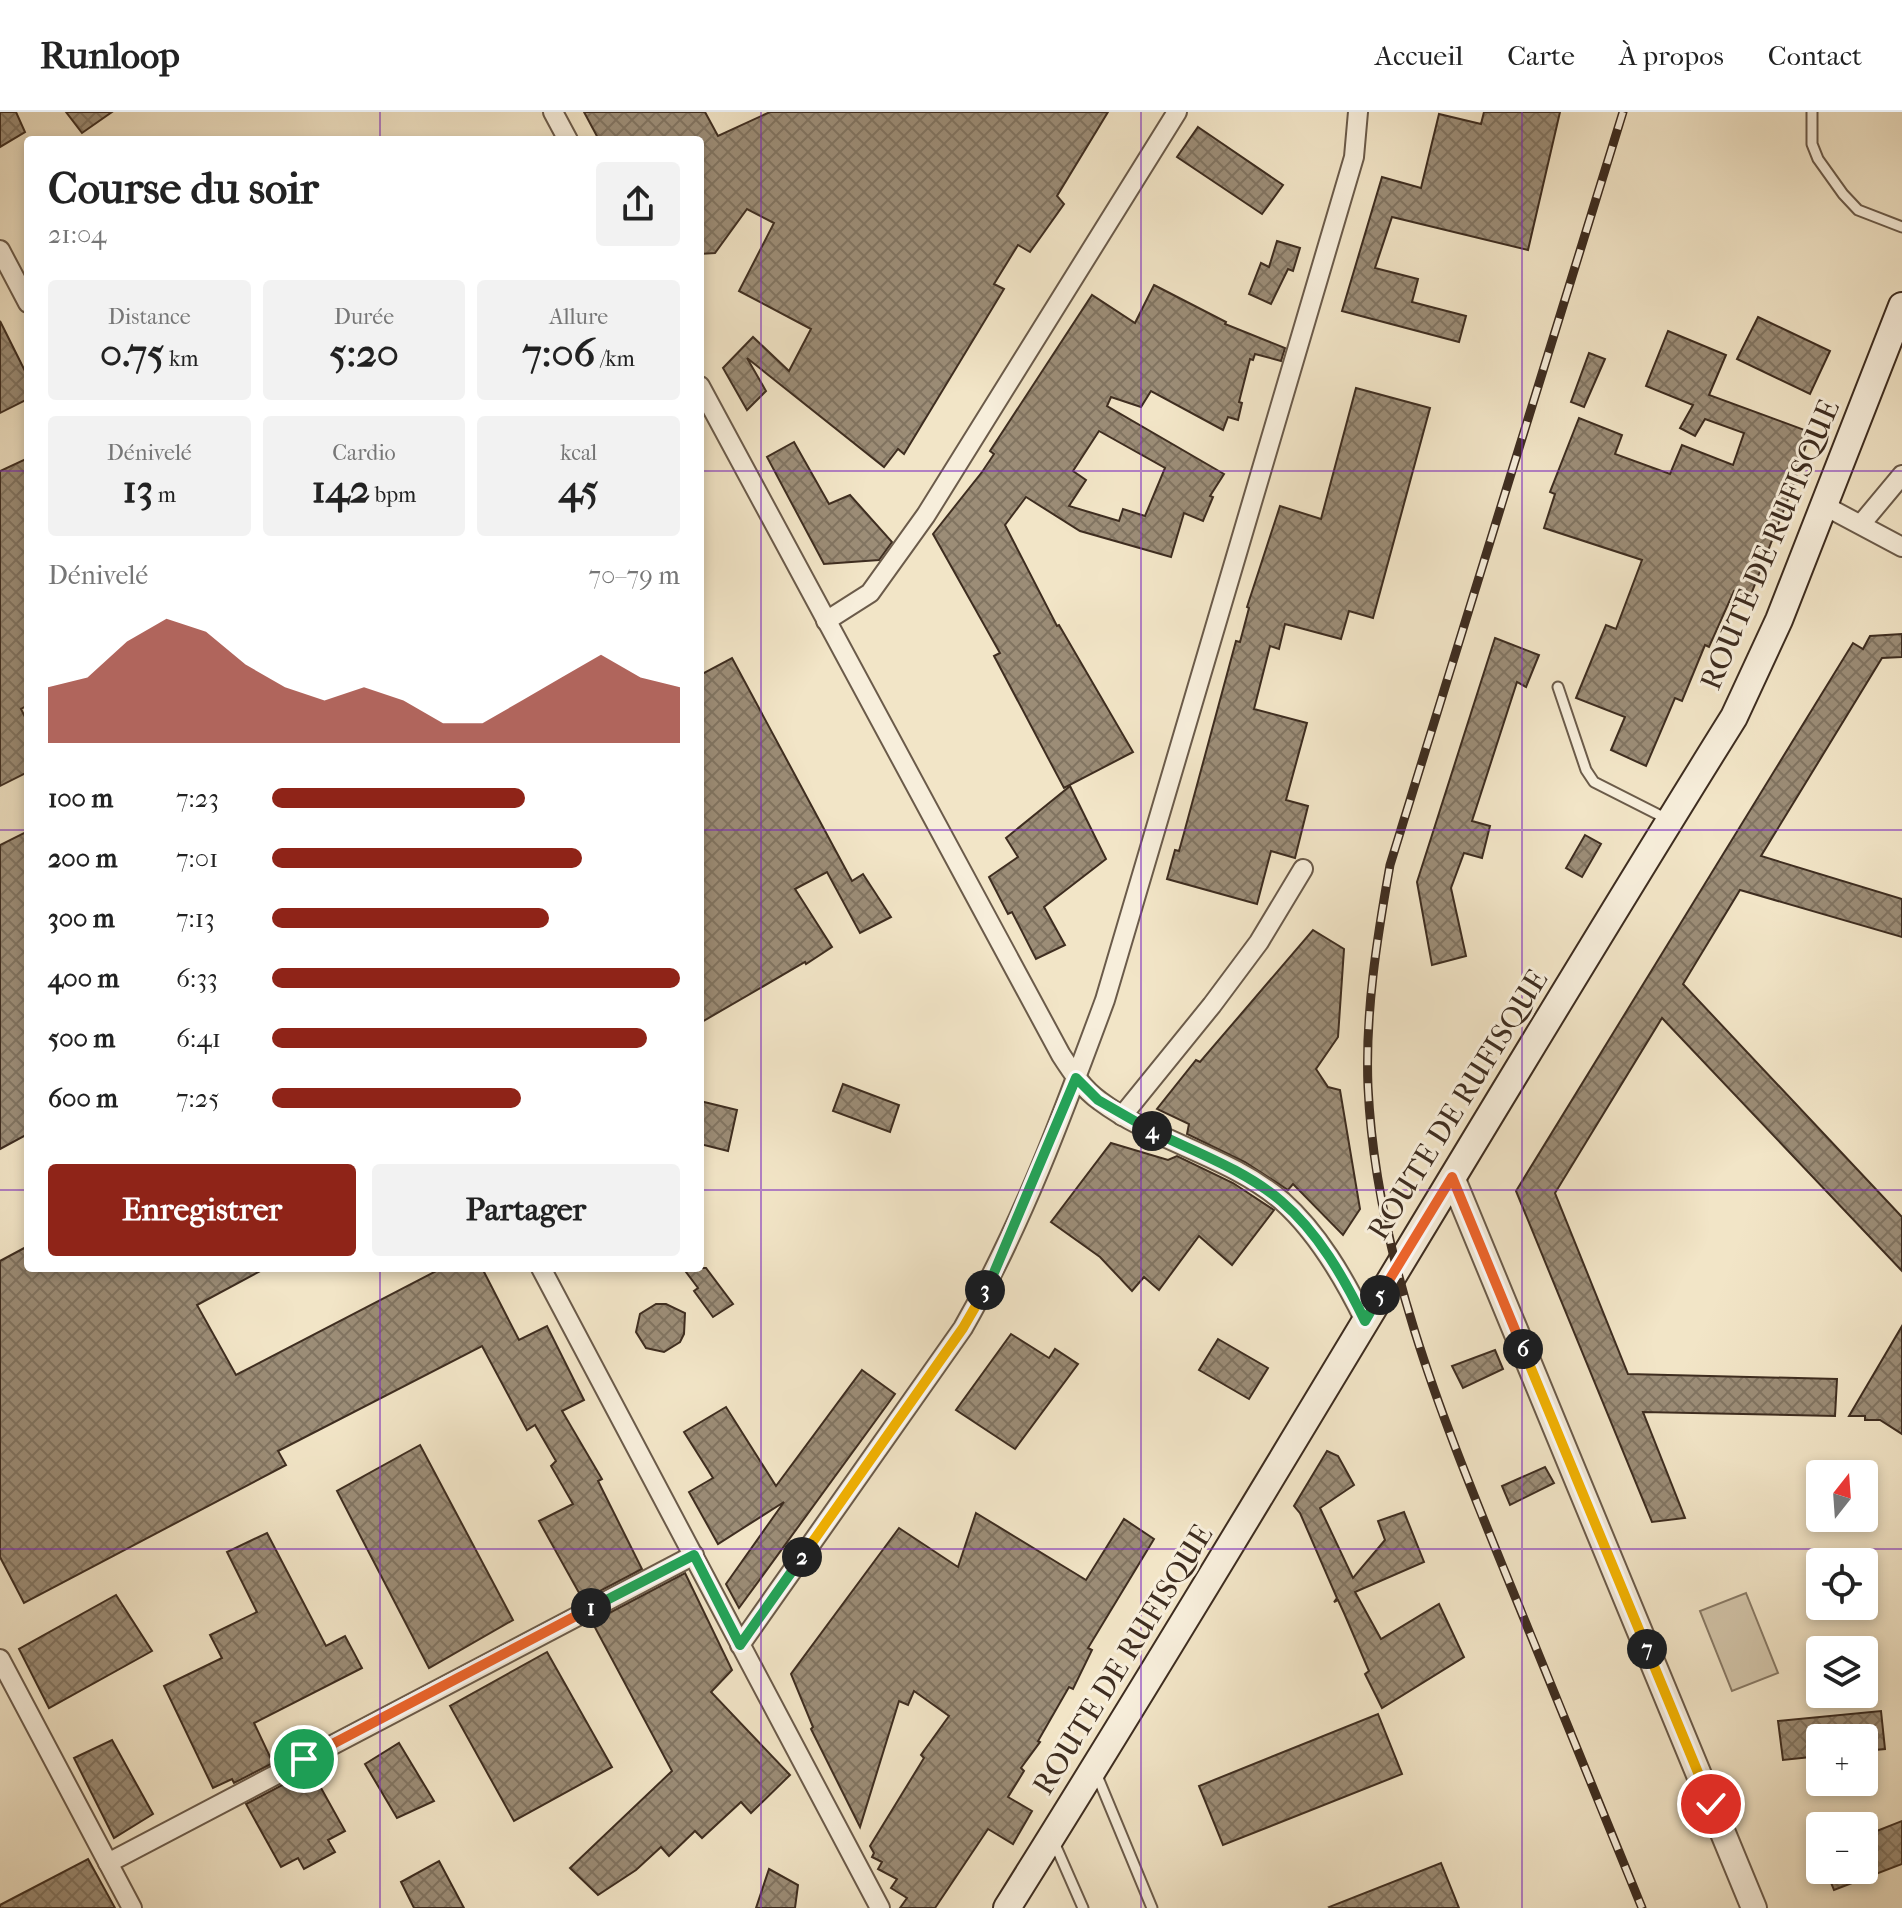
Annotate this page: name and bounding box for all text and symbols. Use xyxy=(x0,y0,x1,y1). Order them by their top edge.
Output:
text: Runloop xyxy=(40,33,180,78)
text: Accueil xyxy=(1375,39,1463,72)
text: Carte xyxy=(1507,39,1575,72)
text: À propos xyxy=(1619,39,1724,72)
text: Contact xyxy=(1768,39,1862,72)
button: share xyxy=(596,162,680,246)
text: Course du soir xyxy=(48,163,319,214)
text: 21:04 xyxy=(48,219,106,250)
text: Distance xyxy=(108,304,191,330)
text: Durée xyxy=(334,304,394,330)
text: Allure xyxy=(549,304,608,330)
text: 0.75 xyxy=(100,330,164,376)
text: 5:20 xyxy=(329,330,399,376)
text: 7:06 xyxy=(522,330,595,376)
text: km xyxy=(164,346,199,372)
text: /km xyxy=(595,346,635,372)
street label: ROUTE DE RUFISQUE xyxy=(1693,395,1847,695)
text: Dénivelé xyxy=(107,440,192,466)
text: Cardio xyxy=(332,440,396,466)
text: kcal xyxy=(560,440,597,466)
text: 13 xyxy=(122,466,153,512)
text: 142 xyxy=(312,466,370,512)
text: 45 xyxy=(559,466,599,512)
text: m xyxy=(153,482,176,508)
text: bpm xyxy=(370,482,416,508)
text: Dénivelé xyxy=(48,560,148,591)
text: 70–79 m xyxy=(588,560,680,591)
text: 100 m xyxy=(48,783,113,814)
text: 7:23 xyxy=(176,783,219,814)
text: 200 m xyxy=(48,843,117,874)
text: 7:01 xyxy=(176,843,218,874)
text: 300 m xyxy=(48,903,115,934)
text: 7:13 xyxy=(176,903,215,934)
text: 400 m xyxy=(48,963,119,994)
text: 6:33 xyxy=(176,963,218,994)
street label: ROUTE DE RUFISQUE xyxy=(1361,964,1555,1246)
text: 500 m xyxy=(48,1023,115,1054)
text: 6:41 xyxy=(176,1023,221,1054)
text: 600 m xyxy=(48,1083,118,1114)
text: 7:25 xyxy=(176,1083,219,1114)
pin: 4 xyxy=(1132,1111,1172,1151)
text: 4 xyxy=(1146,1118,1159,1144)
button: Enregistrer xyxy=(48,1164,356,1256)
button: Partager xyxy=(372,1164,680,1256)
pin: 3 xyxy=(965,1270,1005,1310)
pin: 5 xyxy=(1360,1275,1400,1315)
text: 3 xyxy=(980,1277,990,1303)
text: 5 xyxy=(1375,1282,1385,1308)
pin: 6 xyxy=(1503,1329,1543,1369)
text: 6 xyxy=(1517,1336,1529,1362)
north arrow xyxy=(1806,1460,1878,1532)
map controls xyxy=(1806,1460,1878,1884)
street label: ROUTE DE RUFISQUE xyxy=(1026,1519,1220,1801)
pin: 2 xyxy=(782,1537,822,1577)
text: 2 xyxy=(796,1544,808,1570)
button: locate xyxy=(1806,1548,1878,1620)
pin: 1 xyxy=(571,1588,611,1628)
text: 1 xyxy=(587,1595,595,1621)
pin: 7 xyxy=(1627,1629,1667,1669)
text: 7 xyxy=(1642,1636,1652,1662)
button: layers xyxy=(1806,1636,1878,1708)
button: + xyxy=(1806,1724,1878,1796)
pin xyxy=(270,1725,338,1793)
icon: arrive xyxy=(282,1737,326,1781)
pin xyxy=(1677,1770,1745,1838)
icon: check xyxy=(1689,1782,1733,1826)
button: − xyxy=(1806,1812,1878,1884)

